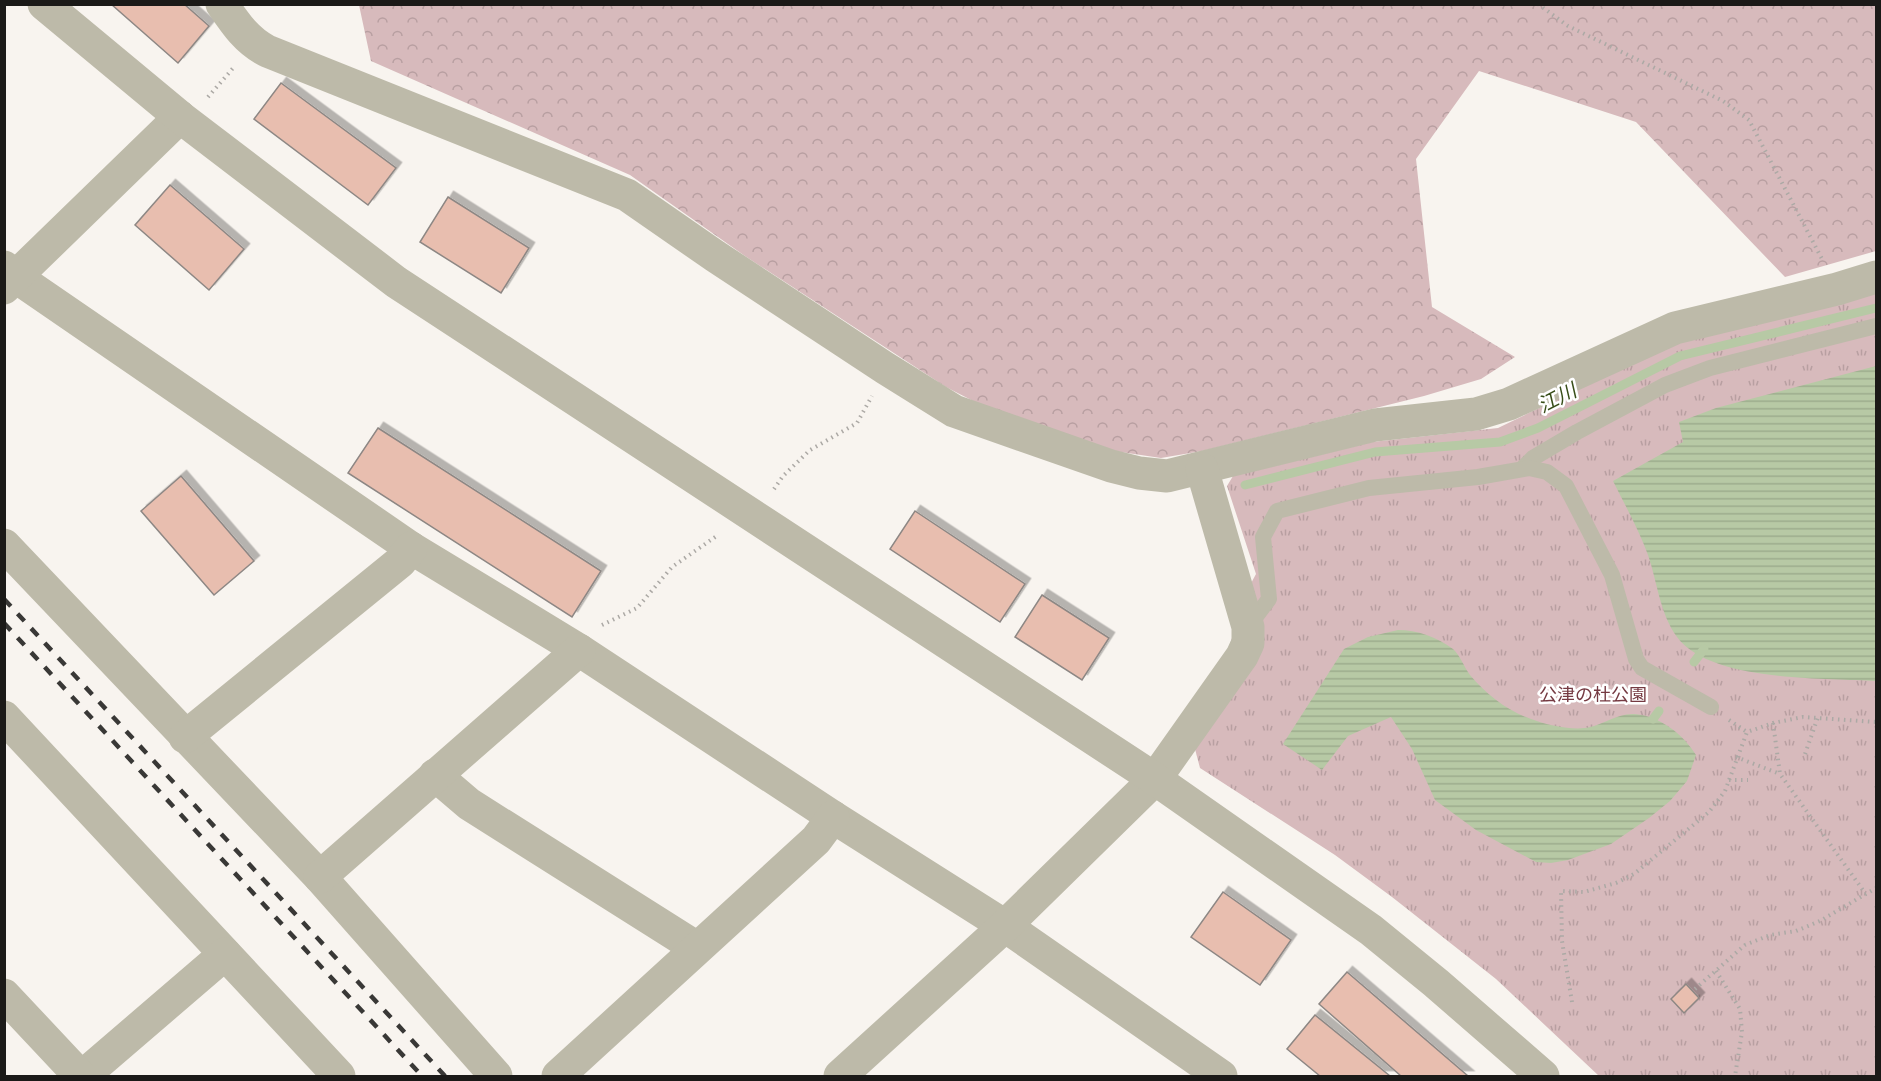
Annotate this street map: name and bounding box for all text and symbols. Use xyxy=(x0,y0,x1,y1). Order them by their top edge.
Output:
water label: 江川 xyxy=(1534,378,1582,417)
park label: 公津の杜公園 xyxy=(1539,685,1647,705)

